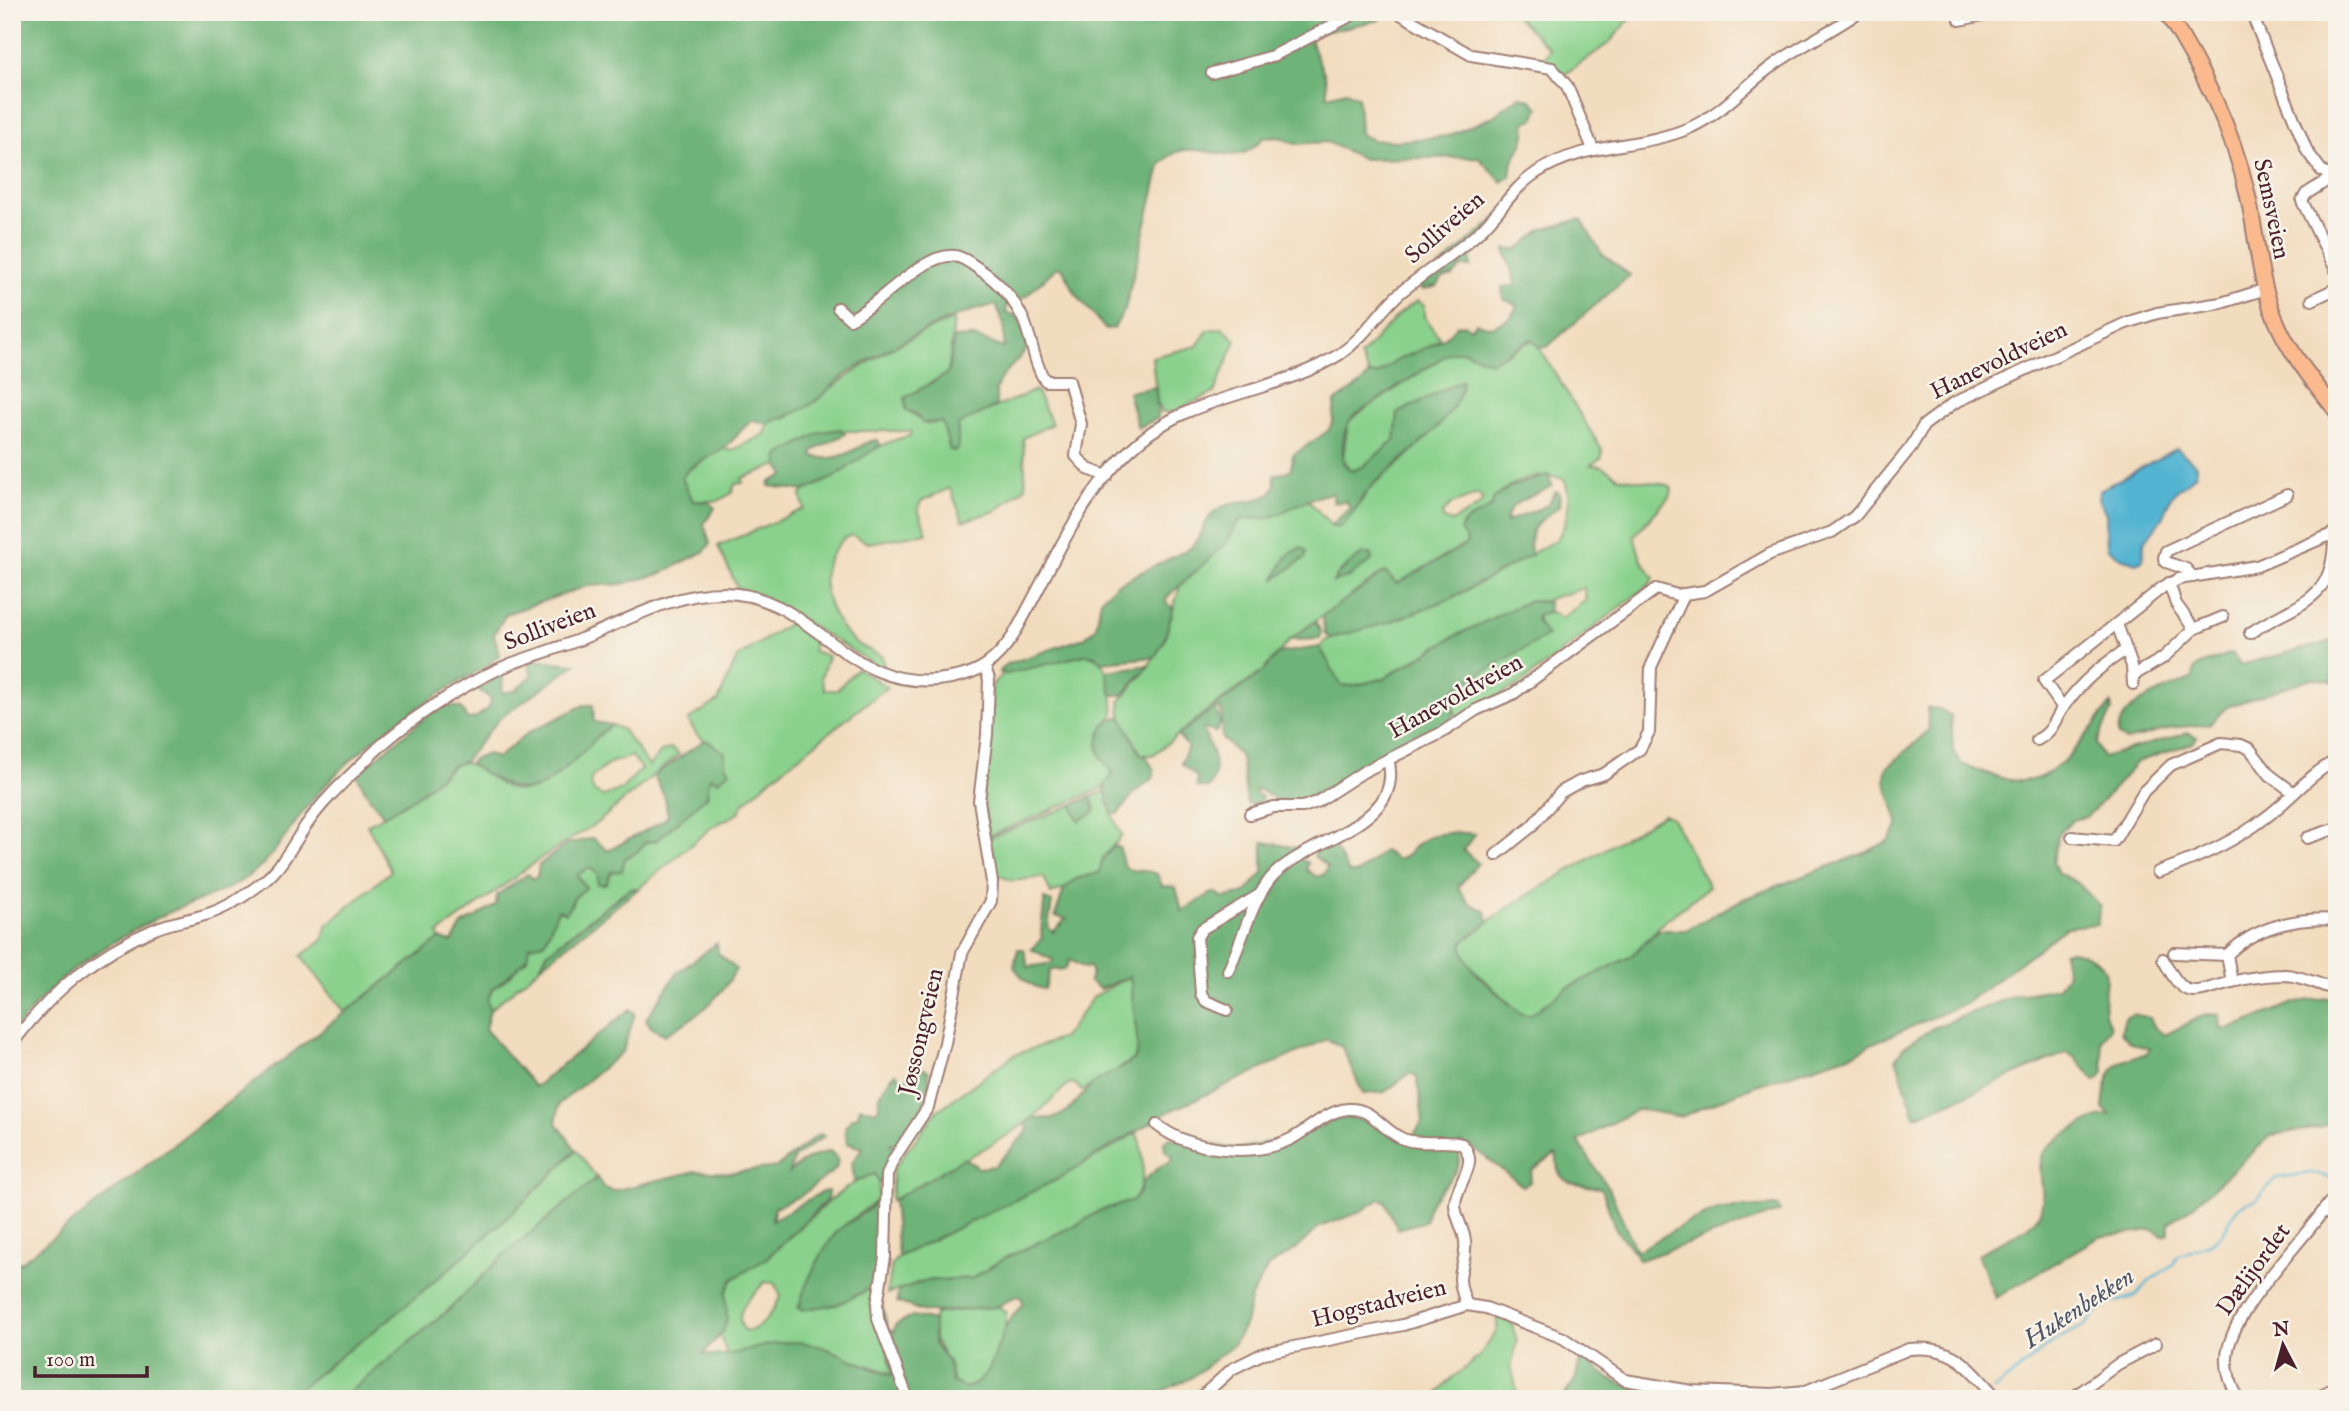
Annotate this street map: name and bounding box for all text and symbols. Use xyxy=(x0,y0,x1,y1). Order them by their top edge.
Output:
street label: Semsveien xyxy=(2245,156,2297,262)
street label: Solliveien xyxy=(1399,185,1492,271)
street label: Hanevoldveien xyxy=(1925,314,2073,408)
street label: Solliveien xyxy=(500,595,601,659)
street label: Hanevoldveien xyxy=(1383,647,1529,747)
street label: Jøssongveien xyxy=(892,965,952,1102)
street label: Dælijordet xyxy=(2210,1217,2298,1323)
water label: Hukenbekken xyxy=(2016,1260,2141,1357)
street label: Hogstadveien xyxy=(1309,1272,1450,1336)
north arrow xyxy=(2248,1310,2318,1380)
text: N xyxy=(2271,1317,2291,1343)
scale bar xyxy=(35,1334,147,1378)
text: 100 m xyxy=(46,1347,95,1374)

